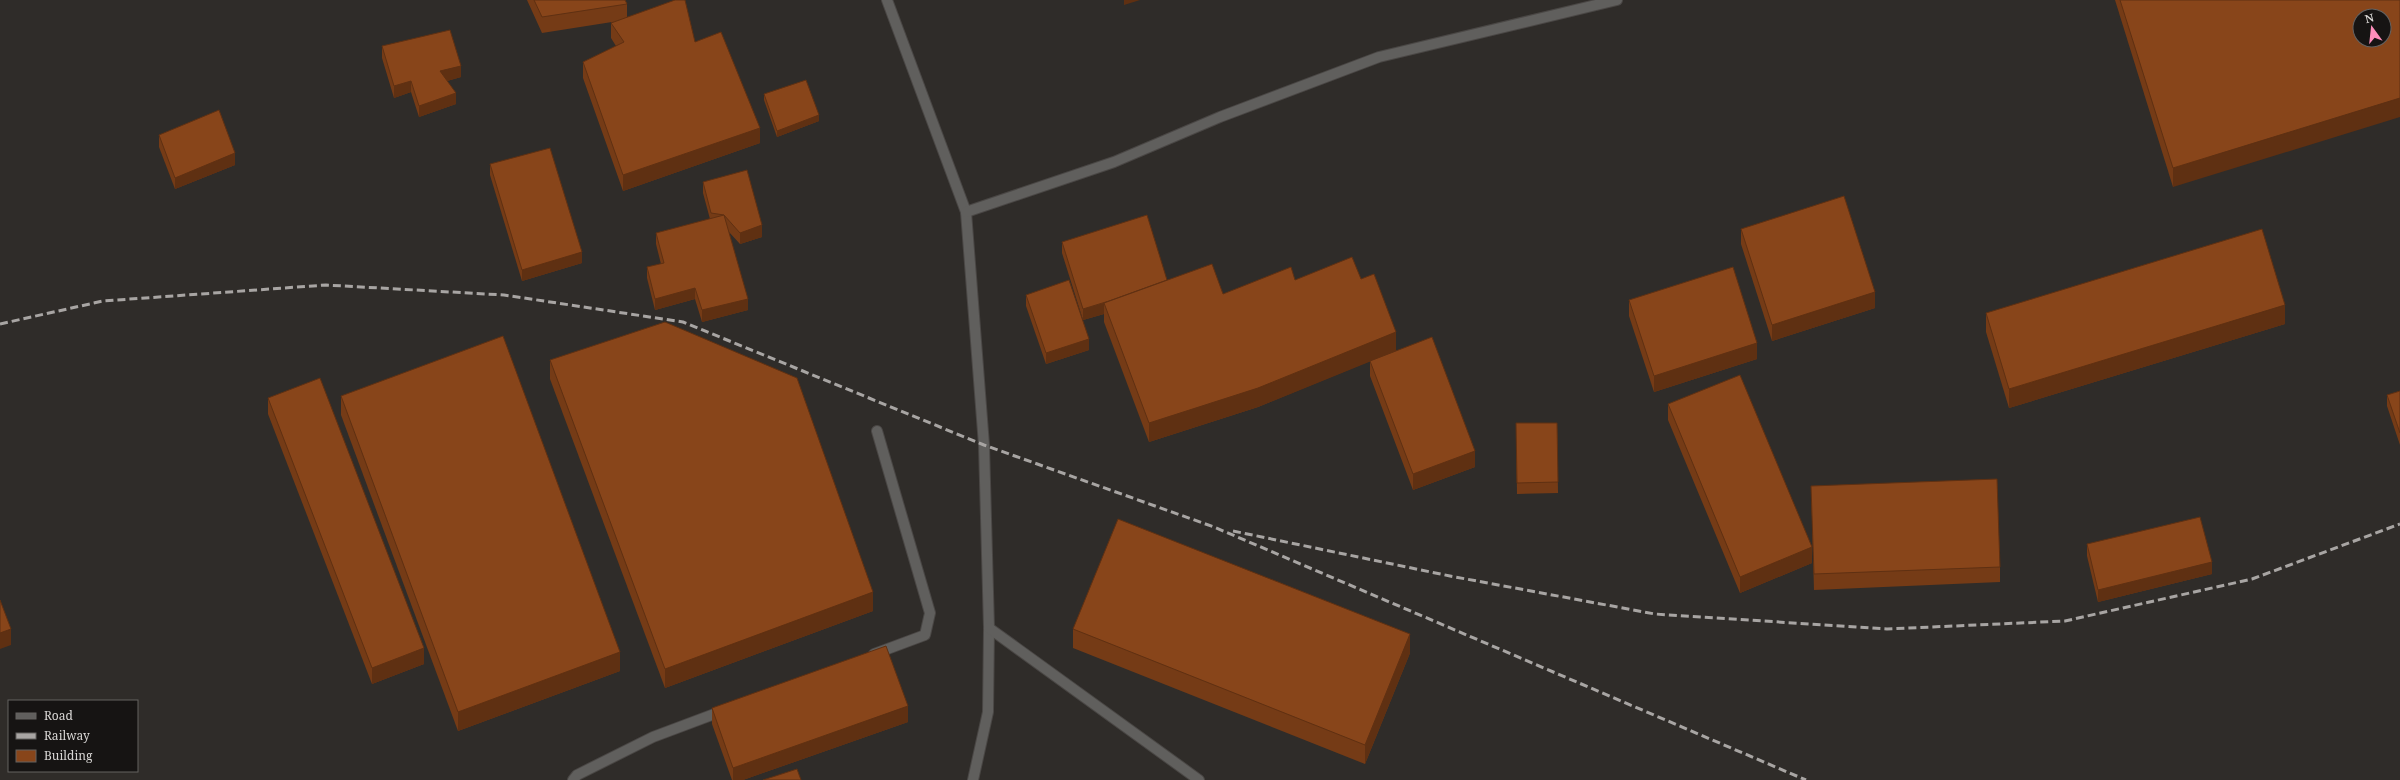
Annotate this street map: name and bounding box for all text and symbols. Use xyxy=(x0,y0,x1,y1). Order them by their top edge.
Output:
north arrow xyxy=(2352,8,2392,48)
text: N xyxy=(2363,9,2376,26)
legend xyxy=(8,700,138,772)
text: Road xyxy=(44,707,74,724)
text: Railway xyxy=(44,727,90,744)
text: Building xyxy=(44,747,93,764)

